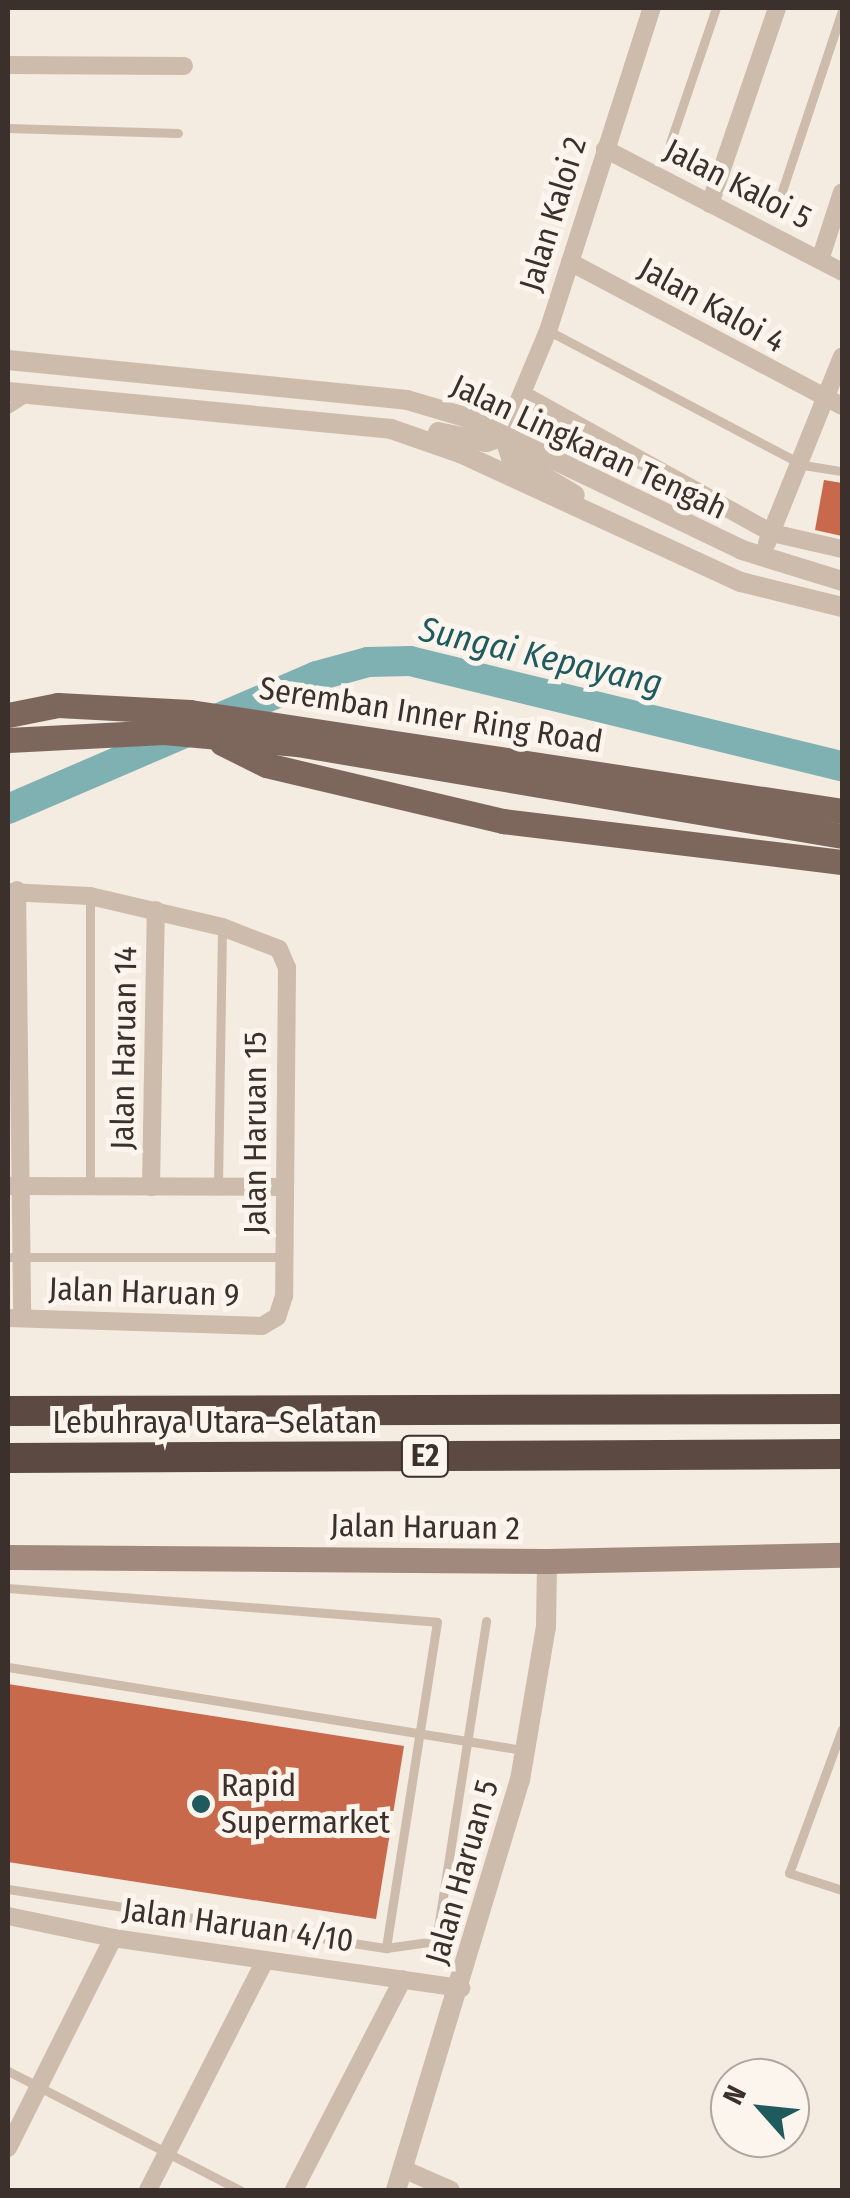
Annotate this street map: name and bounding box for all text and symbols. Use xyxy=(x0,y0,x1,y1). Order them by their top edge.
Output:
street label: Jalan Kaloi 5 xyxy=(658,131,818,237)
street label: Jalan Kaloi 2 xyxy=(511,132,595,296)
street label: Jalan Kaloi 4 xyxy=(632,249,792,361)
street label: Jalan Lingkaran Tengah xyxy=(445,366,733,528)
water label: Sungai Kepayang xyxy=(415,608,667,704)
street label: Seremban Inner Ring Road xyxy=(257,669,605,761)
street label: Jalan Haruan 14 xyxy=(103,946,145,1150)
street label: Jalan Haruan 15 xyxy=(236,1032,274,1234)
street label: Jalan Haruan 9 xyxy=(48,1269,240,1315)
street label: Lebuhraya Utara–Selatan xyxy=(53,1403,377,1441)
road number: E2 xyxy=(400,1431,450,1481)
street label: Jalan Haruan 2 xyxy=(330,1506,520,1548)
place label: Rapid Supermarket xyxy=(221,1767,390,1842)
street label: Jalan Haruan 5 xyxy=(417,1775,507,1969)
marker: Rapid Supermarket xyxy=(190,1793,212,1815)
street label: Jalan Haruan 4/10 xyxy=(120,1890,356,1960)
north arrow xyxy=(710,2058,810,2158)
text: N xyxy=(716,2080,753,2110)

